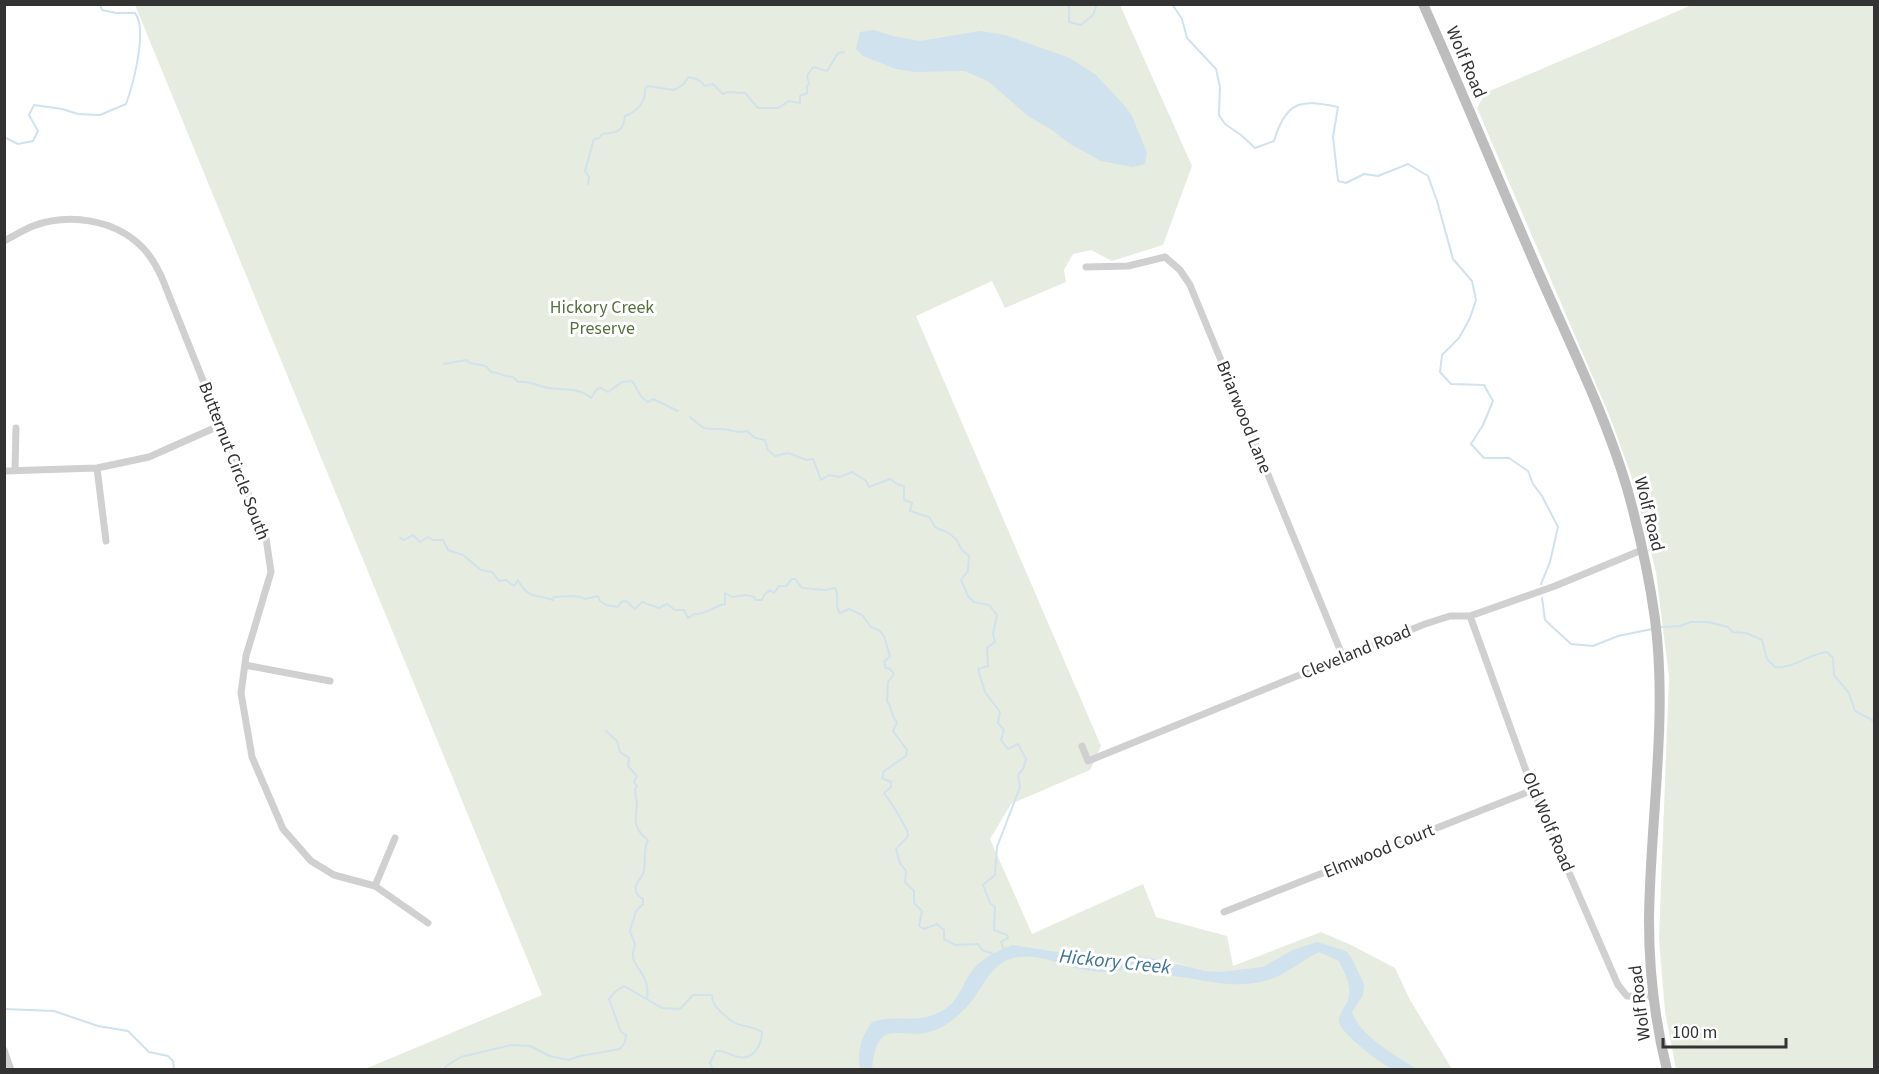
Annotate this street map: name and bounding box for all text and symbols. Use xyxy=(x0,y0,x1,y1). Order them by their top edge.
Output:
street label: Wolf Road xyxy=(1440,22,1492,102)
park label: Hickory Creek Preserve xyxy=(550,295,654,341)
street label: Briarwood Lane xyxy=(1210,357,1278,477)
street label: Butternut Circle South xyxy=(192,378,276,544)
street label: Wolf Road xyxy=(1628,474,1670,554)
street label: Cleveland Road xyxy=(1297,619,1415,685)
street label: Old Wolf Road xyxy=(1516,768,1580,876)
street label: Elmwood Court xyxy=(1320,817,1438,885)
water label: Hickory Creek xyxy=(1058,942,1172,982)
street label: Wolf Road xyxy=(1623,964,1657,1042)
scale bar xyxy=(1663,1011,1786,1049)
text: 100 m xyxy=(1672,1020,1717,1045)

